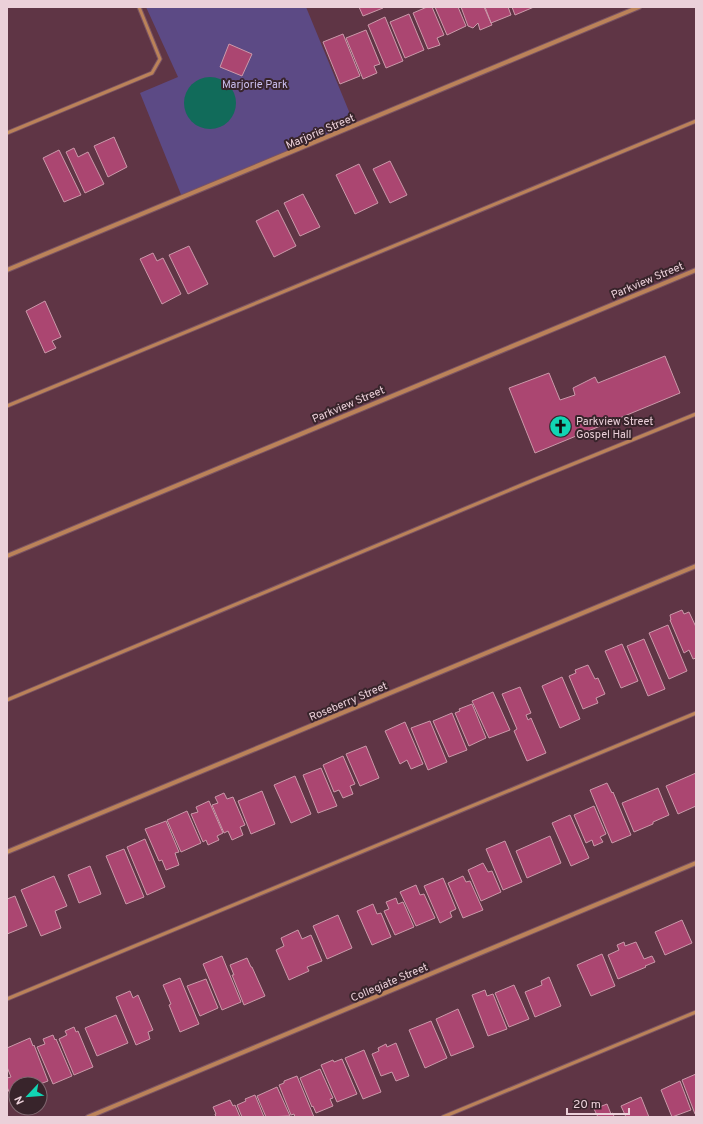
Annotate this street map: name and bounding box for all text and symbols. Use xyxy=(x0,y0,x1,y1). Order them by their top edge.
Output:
park label: Marjorie Park xyxy=(222,78,288,92)
street label: Marjorie Street xyxy=(284,111,357,153)
street label: Parkview Street xyxy=(609,259,686,303)
street label: Parkview Street xyxy=(310,383,387,427)
church icon: Parkview Street Gospel Hall xyxy=(548,414,574,440)
place label: Parkview Street Gospel Hall xyxy=(576,415,654,442)
street label: Roseberry Street xyxy=(307,679,390,725)
street label: Collegiate Street xyxy=(349,960,430,1006)
north arrow xyxy=(8,1076,48,1116)
scale bar xyxy=(567,1090,629,1116)
text: N xyxy=(12,1093,28,1107)
text: 20 m xyxy=(573,1097,601,1113)

